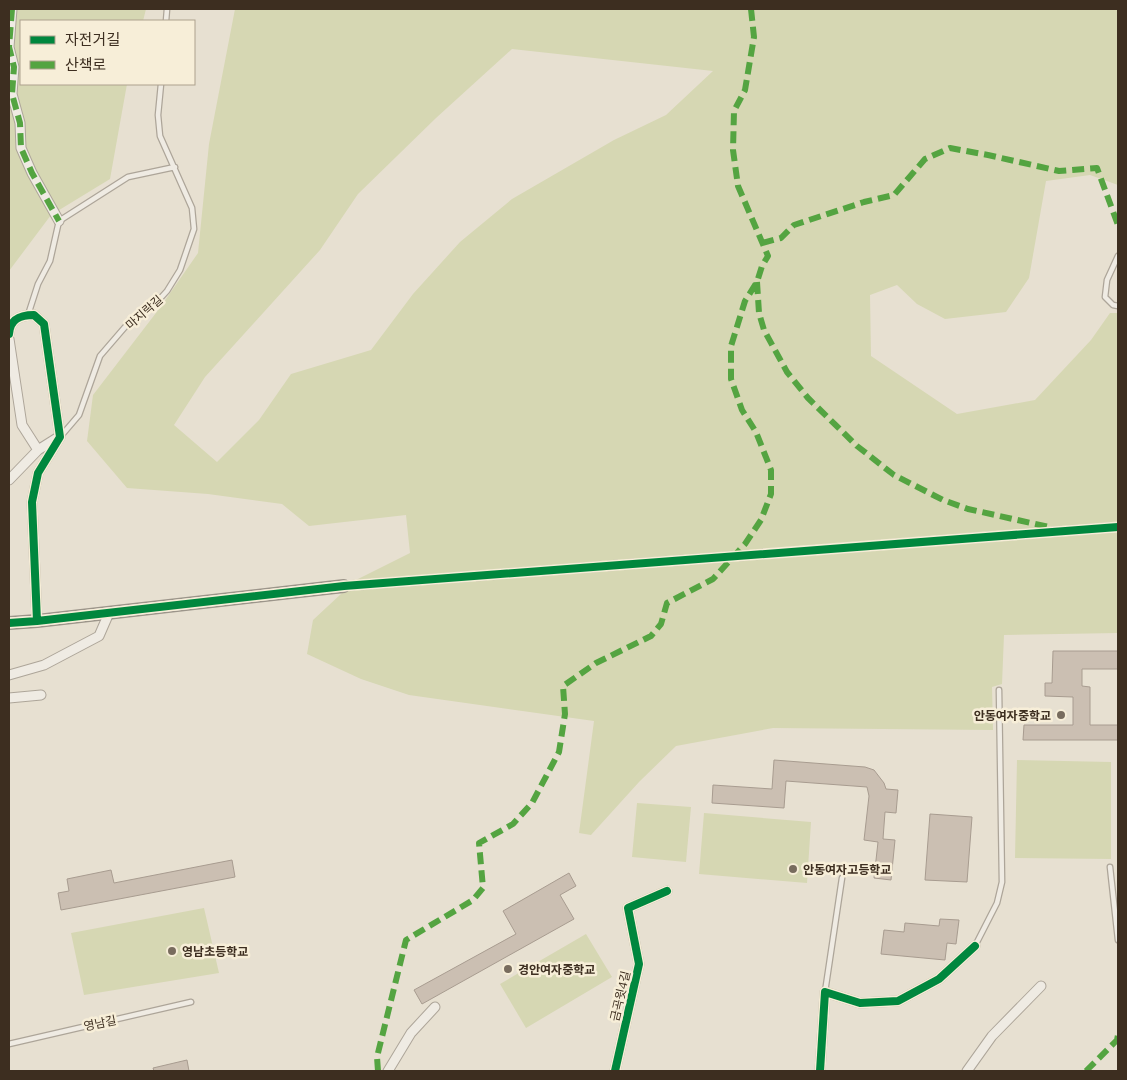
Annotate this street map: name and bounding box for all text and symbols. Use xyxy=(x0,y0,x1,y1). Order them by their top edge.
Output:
legend xyxy=(20,20,195,85)
text: 자전거길 xyxy=(65,30,120,49)
text: 산책로 xyxy=(65,55,106,74)
street label: 마지락길 xyxy=(122,292,166,332)
place label: 안동여자중학교 xyxy=(974,708,1051,723)
marker: 안동여자중학교 xyxy=(1055,709,1067,721)
place label: 안동여자고등학교 xyxy=(803,862,891,877)
marker: 안동여자고등학교 xyxy=(787,863,799,875)
place label: 영남초등학교 xyxy=(182,944,248,959)
marker: 영남초등학교 xyxy=(166,945,178,957)
place label: 경안여자중학교 xyxy=(518,962,595,977)
marker: 경안여자중학교 xyxy=(502,963,514,975)
street label: 금곡윗4길 xyxy=(607,969,633,1023)
street label: 영남길 xyxy=(82,1012,118,1034)

